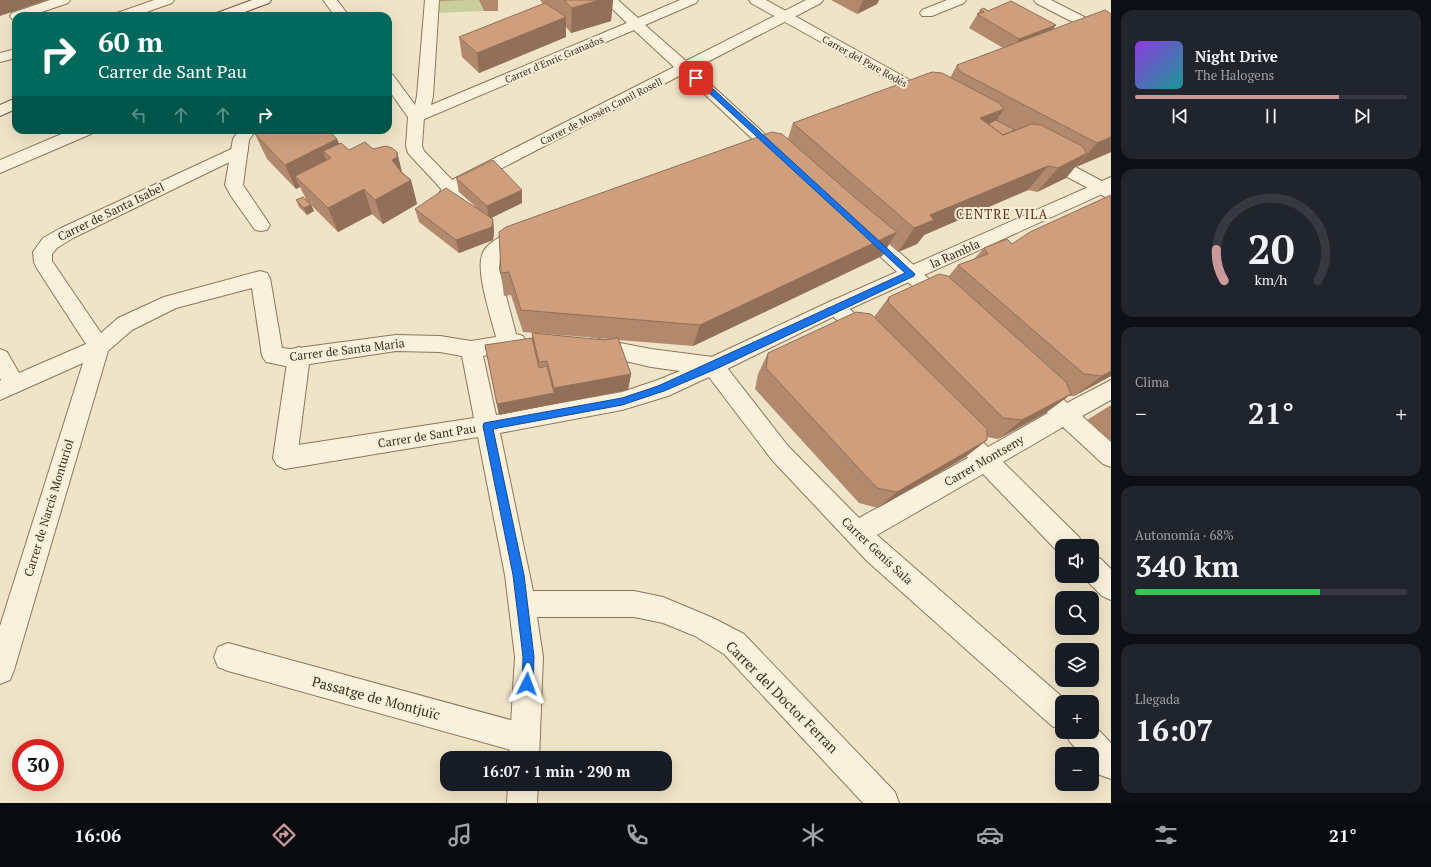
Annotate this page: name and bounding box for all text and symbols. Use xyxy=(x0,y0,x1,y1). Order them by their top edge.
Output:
text: 60 m xyxy=(98,23,163,60)
icon: right xyxy=(32,28,84,80)
street label: Carrer d'Enric Granados xyxy=(503,33,606,86)
street label: Carrer del Pare Rodés xyxy=(820,33,910,90)
text: Night Drive xyxy=(1195,46,1278,66)
text: Carrer de Sant Pau xyxy=(98,59,247,83)
pin xyxy=(679,61,713,95)
text: The Halogens xyxy=(1195,66,1274,84)
icon: arrive xyxy=(685,67,707,89)
street label: Carrer de Mossèn Camil Rosell xyxy=(538,75,665,148)
icon: left xyxy=(128,104,150,126)
icon: ahead xyxy=(170,104,192,126)
icon: ahead xyxy=(212,104,234,126)
icon: right xyxy=(254,104,276,126)
icon: previous xyxy=(1169,105,1191,127)
icon: pause xyxy=(1260,105,1282,127)
icon: next xyxy=(1351,105,1373,127)
street label: Carrer de Santa Isabel xyxy=(55,179,167,244)
district label: CENTRE VILA xyxy=(956,205,1048,223)
text: 20 xyxy=(1247,221,1295,276)
street label: la Rambla xyxy=(928,236,982,271)
text: km/h xyxy=(1255,269,1288,288)
street label: Carrer de Santa Maria xyxy=(288,335,405,364)
text: Clima xyxy=(1135,373,1169,391)
text: 21° xyxy=(1248,393,1294,433)
text: − xyxy=(1135,399,1147,428)
text: + xyxy=(1395,399,1407,428)
street label: Carrer de Sant Pau xyxy=(377,420,477,451)
street label: Carrer Montseny xyxy=(941,431,1027,489)
street label: Carrer de Narcís Monturiol xyxy=(20,437,77,578)
street label: Carrer Genís Sala xyxy=(839,514,916,587)
text: Autonomía · 68% xyxy=(1135,526,1234,544)
map controls xyxy=(1055,539,1099,791)
button: sound xyxy=(1055,539,1099,583)
text: 340 km xyxy=(1135,546,1239,586)
button: search xyxy=(1055,591,1099,635)
street label: Carrer del Doctor Ferran xyxy=(722,636,843,758)
button: layers xyxy=(1055,643,1099,687)
position arrow xyxy=(506,663,548,705)
street label: Passatge de Montjuïc xyxy=(310,671,442,724)
text: Llegada xyxy=(1135,690,1180,708)
button: + xyxy=(1055,695,1099,739)
text: 16:07 xyxy=(1135,710,1213,750)
speed limit sign: 30 xyxy=(12,739,64,791)
button: − xyxy=(1055,747,1099,791)
text: 16:07 · 1 min · 290 m xyxy=(482,761,630,781)
icon: directions xyxy=(270,821,298,849)
icon: music xyxy=(446,821,474,849)
icon: phone xyxy=(623,821,651,849)
icon: climate xyxy=(799,821,827,849)
icon: car xyxy=(976,821,1004,849)
icon: filters xyxy=(1152,821,1180,849)
text: 16:06 xyxy=(74,823,121,847)
text: 21° xyxy=(1329,823,1357,847)

